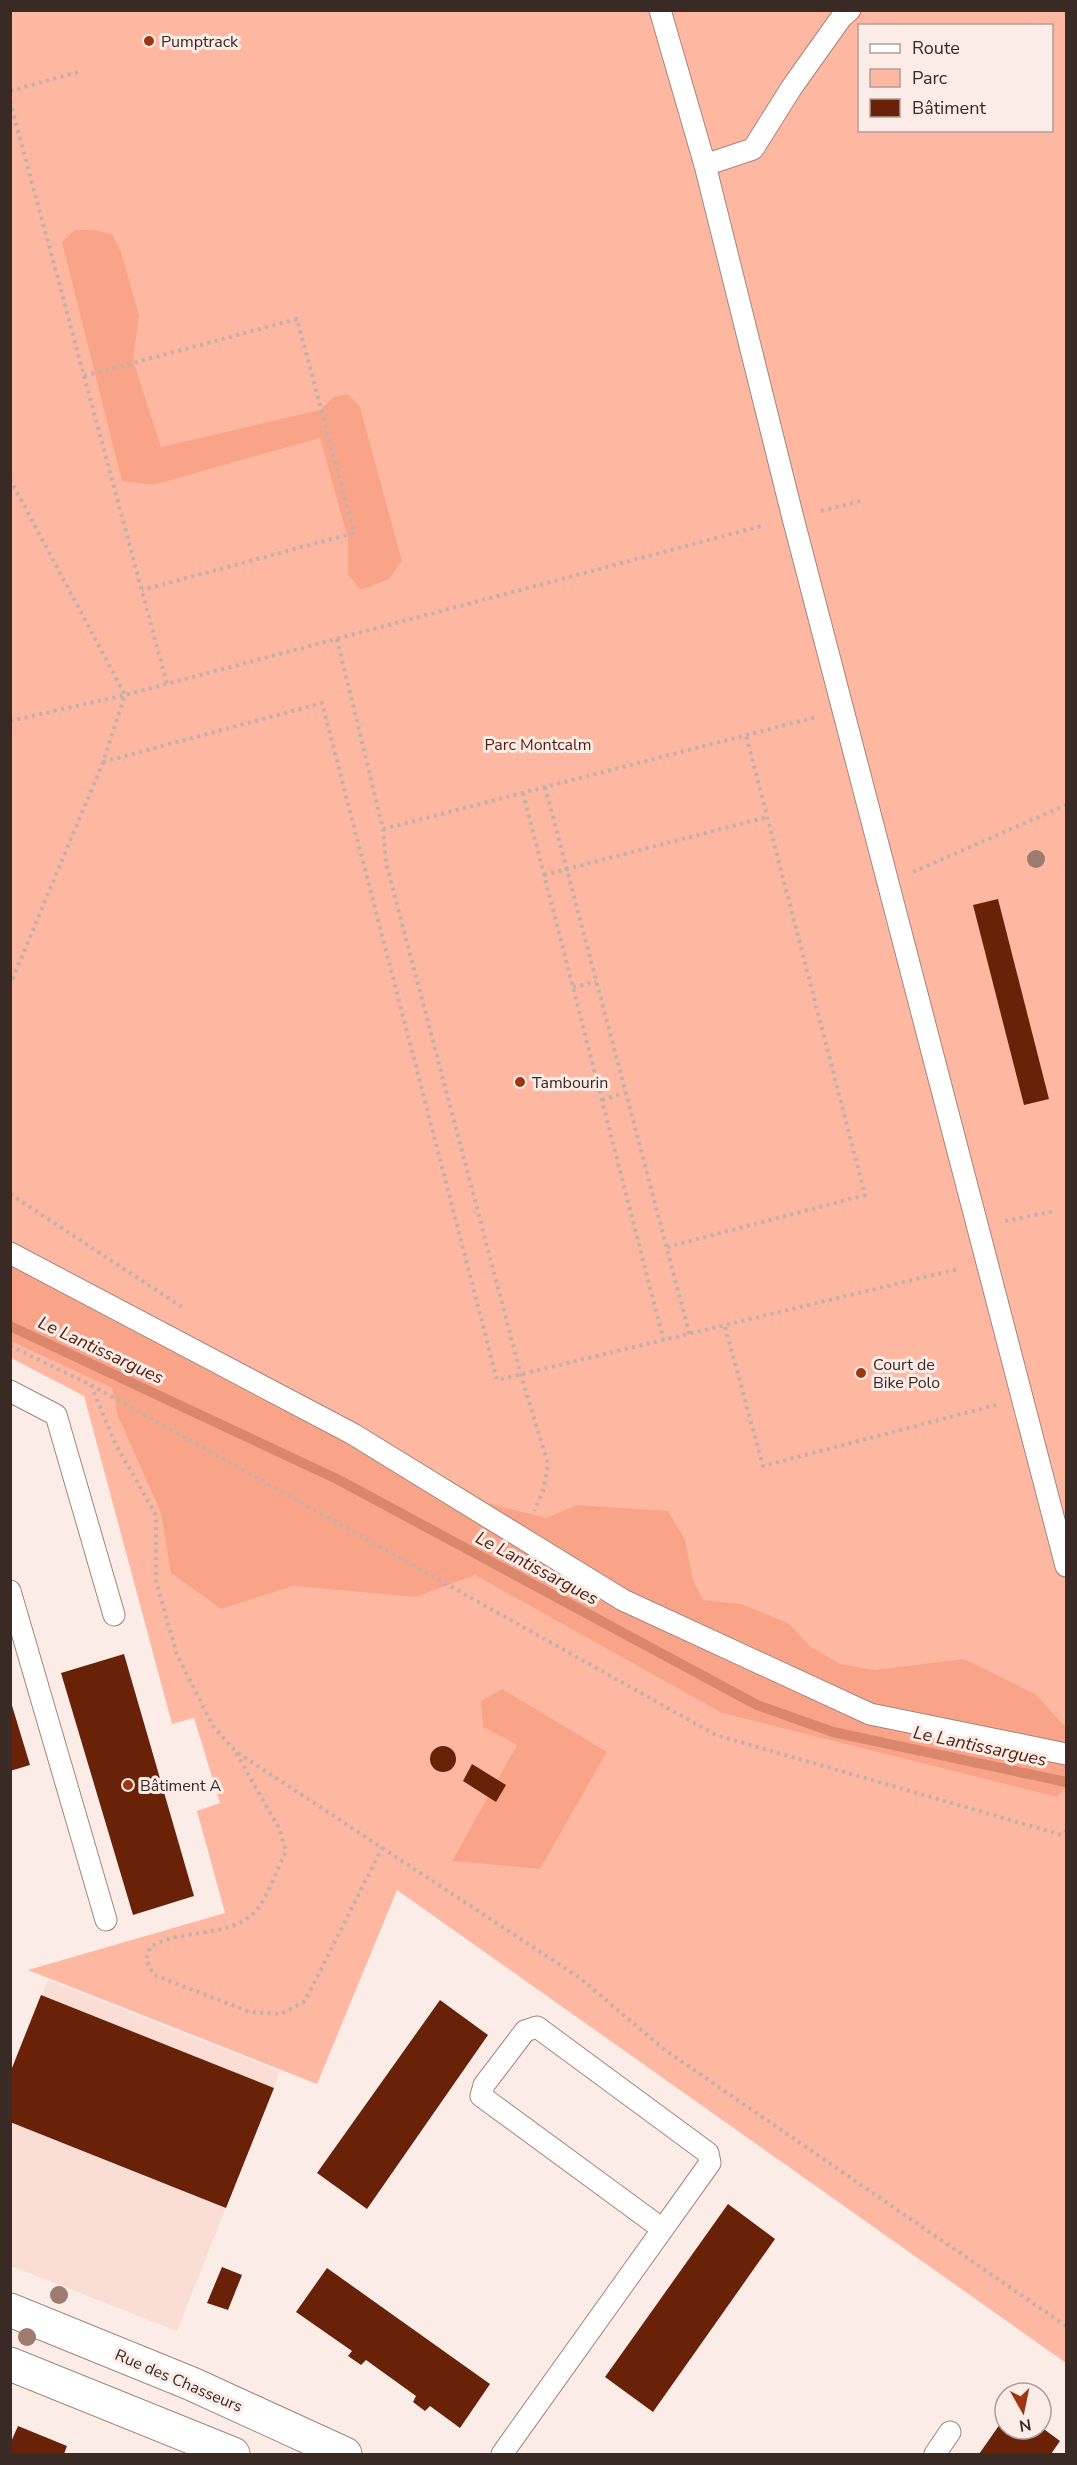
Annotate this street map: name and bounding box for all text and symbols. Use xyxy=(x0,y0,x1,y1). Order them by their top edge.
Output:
legend xyxy=(858,24,1053,132)
place label: Pumptrack xyxy=(161,31,239,53)
marker: Pumptrack xyxy=(142,34,156,48)
text: Route xyxy=(912,36,960,60)
text: Parc xyxy=(912,66,947,90)
text: Bâtiment xyxy=(912,96,986,120)
park label: Parc Montcalm xyxy=(485,734,591,756)
place label: Tambourin xyxy=(532,1072,608,1094)
marker: Tambourin xyxy=(513,1075,527,1089)
water label: Le Lantissargues xyxy=(34,1310,168,1390)
place label: Court de Bike Polo xyxy=(873,1354,940,1394)
marker: Court de Bike Polo xyxy=(854,1366,868,1380)
water label: Le Lantissargues xyxy=(471,1525,603,1611)
water label: Le Lantissargues xyxy=(911,1720,1049,1772)
place label: Bâtiment A xyxy=(140,1775,222,1797)
marker: Bâtiment A xyxy=(121,1778,135,1792)
street label: Rue des Chasseurs xyxy=(111,2344,246,2418)
north arrow xyxy=(993,2381,1053,2441)
text: N xyxy=(1018,2413,1033,2437)

